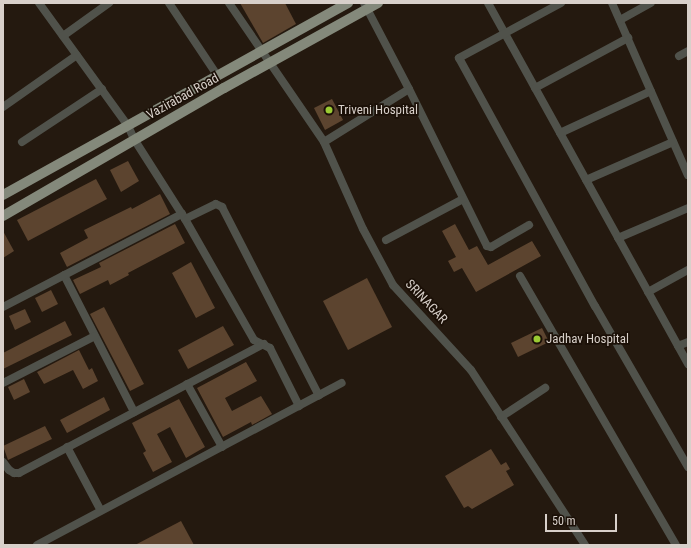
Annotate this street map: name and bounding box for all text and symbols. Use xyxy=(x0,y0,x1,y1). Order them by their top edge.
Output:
street label: Vazirabad Road xyxy=(144,71,222,123)
place label: Triveni Hospital xyxy=(338,102,418,118)
marker: Triveni Hospital xyxy=(323,104,335,116)
street label: SRINAGAR xyxy=(402,277,450,327)
place label: Jadhav Hospital xyxy=(546,331,629,347)
marker: Jadhav Hospital xyxy=(531,333,543,345)
scale bar xyxy=(547,506,619,532)
text: 50 m xyxy=(552,514,576,528)

